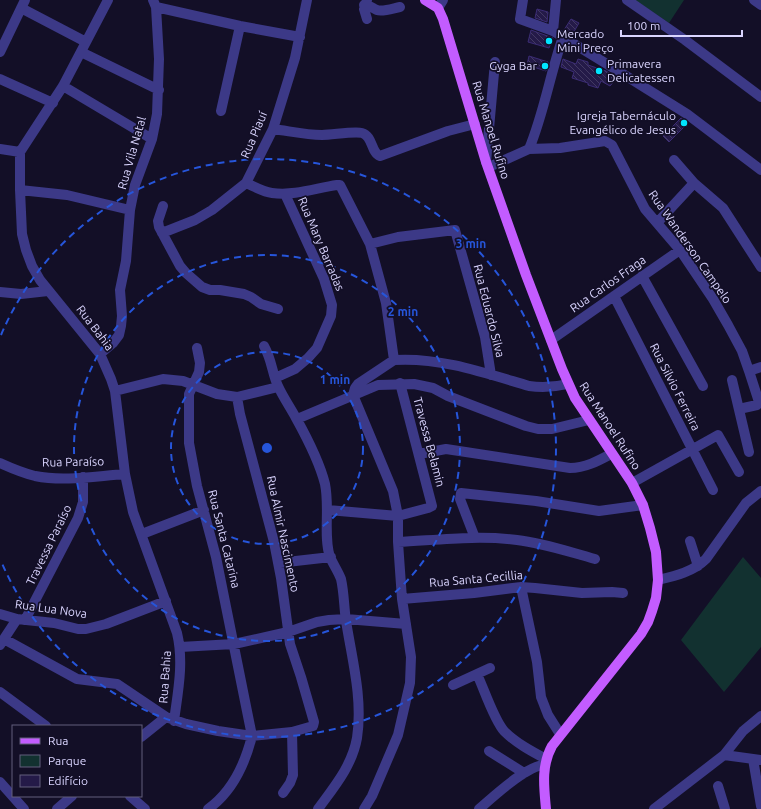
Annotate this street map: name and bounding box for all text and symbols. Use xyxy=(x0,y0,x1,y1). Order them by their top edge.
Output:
scale bar xyxy=(621,12,742,38)
text: 100 m xyxy=(627,19,660,32)
place label: Mercado Mini Preço xyxy=(557,27,614,54)
marker: Mercado Mini Preço xyxy=(544,36,554,46)
place label: Primavera Delicatessen xyxy=(607,57,675,84)
place label: Gyga Bar xyxy=(489,59,537,72)
marker: Gyga Bar xyxy=(540,61,550,71)
marker: Primavera Delicatessen xyxy=(594,66,604,76)
street label: Rua Manoel Rufino xyxy=(470,79,513,180)
street label: Rua Piauí xyxy=(238,109,270,160)
place label: Igreja Tabernáculo Evangélico de Jesus xyxy=(569,109,676,136)
street label: Rua Vila Natal xyxy=(115,115,148,191)
marker: Igreja Tabernáculo Evangélico de Jesus xyxy=(679,118,689,128)
street label: Rua Wanderson Campelo xyxy=(646,188,734,306)
street label: Rua Mary Barradas xyxy=(296,195,347,293)
text: 3 min xyxy=(456,237,486,250)
street label: Rua Carlos Fraga xyxy=(567,253,648,315)
street label: Rua Eduardo Silva xyxy=(472,263,507,359)
street label: Rua Bahia xyxy=(74,303,117,353)
text: 2 min xyxy=(388,305,418,318)
street label: Rua Silvio Ferreira xyxy=(648,341,703,433)
text: 1 min xyxy=(320,373,350,386)
street label: Rua Manoel Rufino xyxy=(577,379,644,472)
street label: Travessa Belamin xyxy=(411,396,448,488)
centre of rings xyxy=(260,441,274,455)
street label: Rua Paraíso xyxy=(42,454,104,469)
street label: Rua Almir Nascimento xyxy=(265,474,302,593)
street label: Rua Santa Catarina xyxy=(206,488,243,589)
street label: Travessa Paraíso xyxy=(23,502,74,587)
street label: Rua Santa Cecillia xyxy=(429,568,523,589)
street label: Rua Lua Nova xyxy=(14,597,88,620)
street label: Rua Bahia xyxy=(156,650,173,704)
legend xyxy=(12,725,142,797)
text: Rua xyxy=(48,734,69,747)
text: Parque xyxy=(48,754,86,767)
text: Edifício xyxy=(48,774,88,787)

